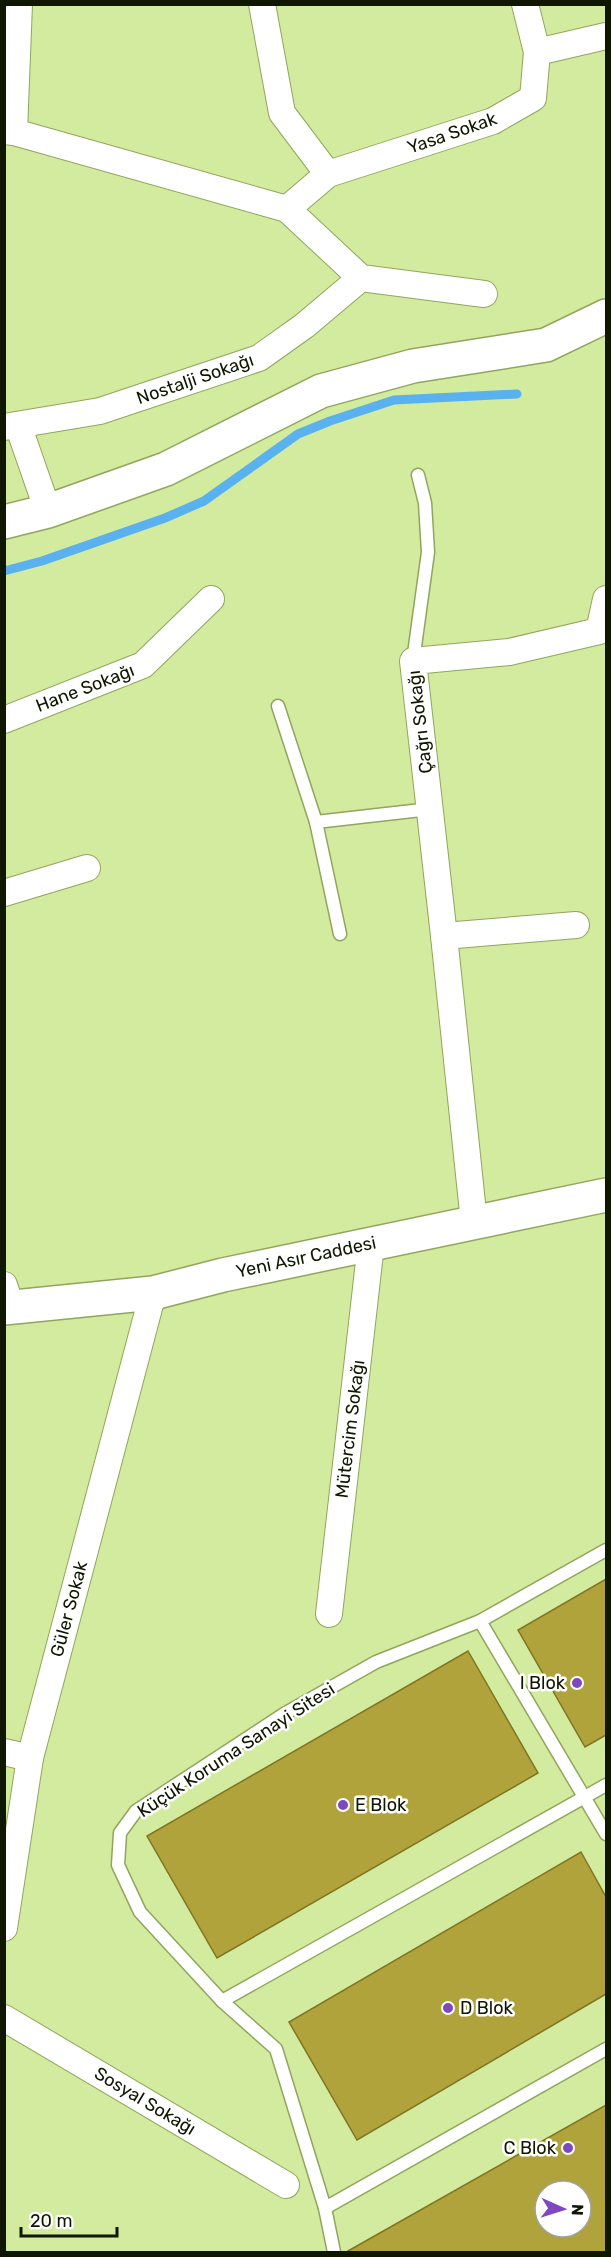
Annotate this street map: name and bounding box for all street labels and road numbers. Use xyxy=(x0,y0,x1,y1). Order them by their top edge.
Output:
street label: Yasa Sokak xyxy=(404,107,500,159)
street label: Nostalji Sokağı xyxy=(134,349,256,409)
street label: Hane Sokağı xyxy=(33,659,137,717)
street label: Çağrı Sokağı xyxy=(403,669,437,775)
street label: Yeni Asır Caddesi xyxy=(234,1231,378,1283)
street label: Mütercim Sokağı xyxy=(331,1359,369,1499)
street label: Güler Sokak xyxy=(46,1558,93,1659)
street label: Küçük Koruma Sanayi Sitesi xyxy=(133,1678,339,1822)
street label: Sosyal Sokağı xyxy=(90,2062,200,2140)

